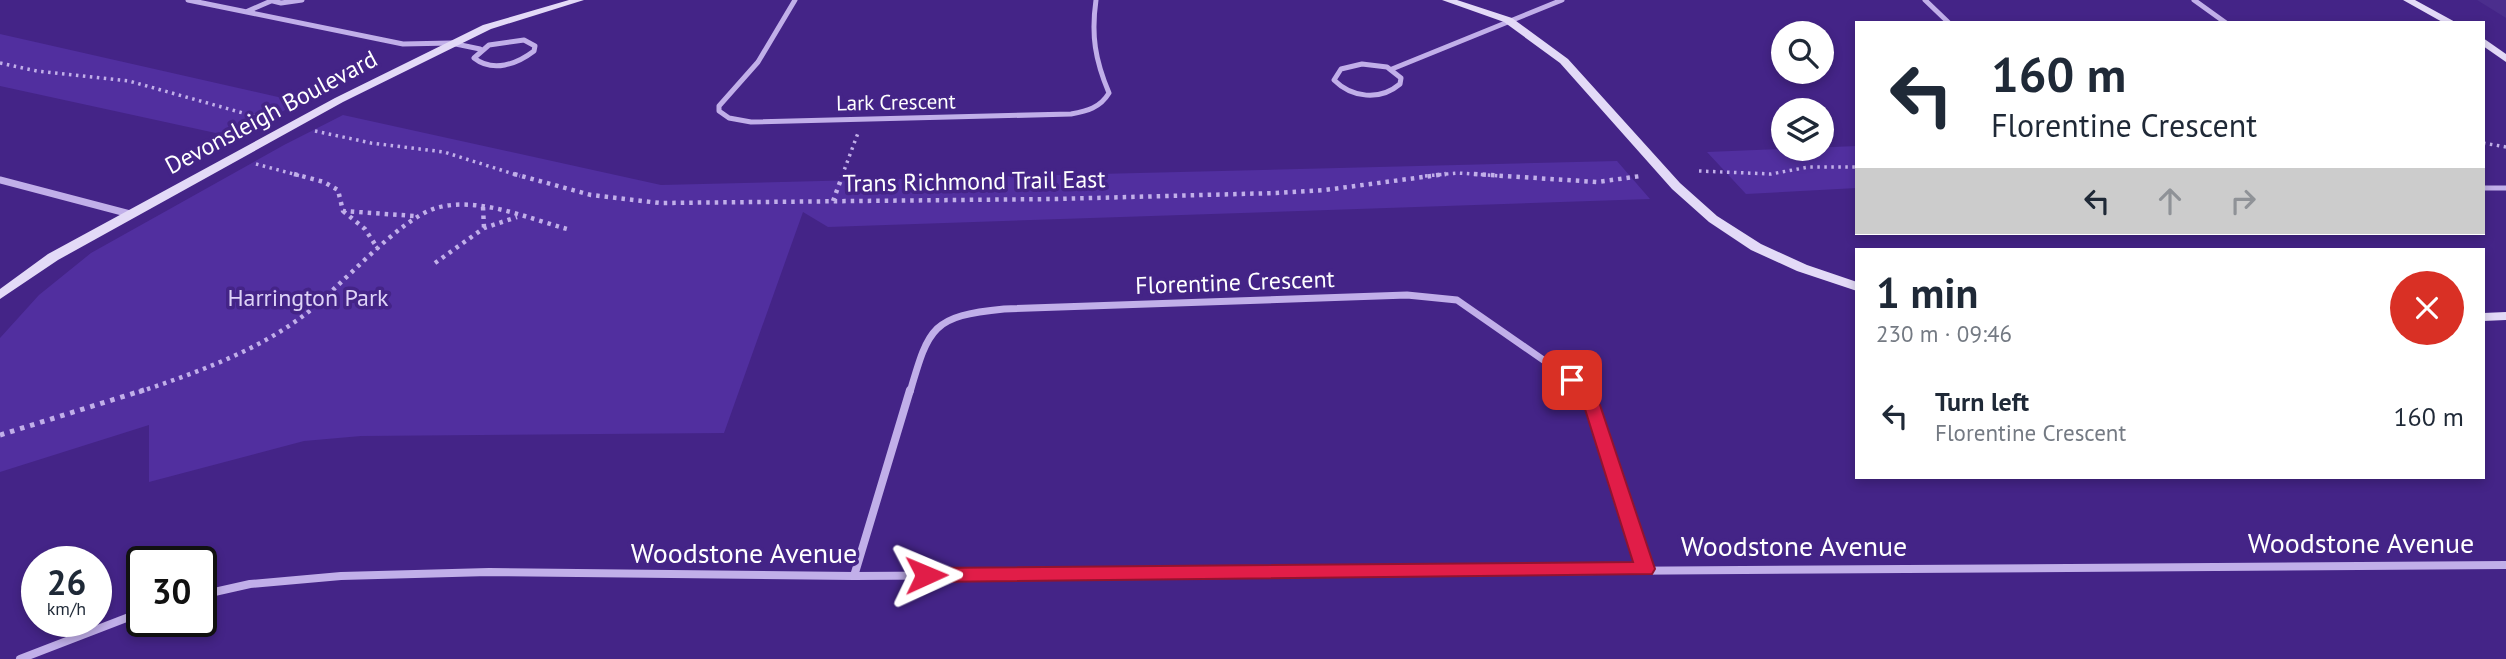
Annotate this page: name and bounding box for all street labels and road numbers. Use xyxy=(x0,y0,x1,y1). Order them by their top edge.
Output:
street label: Devonsleigh Boulevard xyxy=(160,43,382,181)
street label: Lark Crescent xyxy=(836,87,956,117)
street label: Trans Richmond Trail East xyxy=(842,163,1106,199)
street label: Florentine Crescent xyxy=(1135,263,1335,301)
street label: Woodstone Avenue xyxy=(2248,524,2474,561)
street label: Woodstone Avenue xyxy=(1681,527,1907,564)
street label: Woodstone Avenue xyxy=(631,534,857,571)

